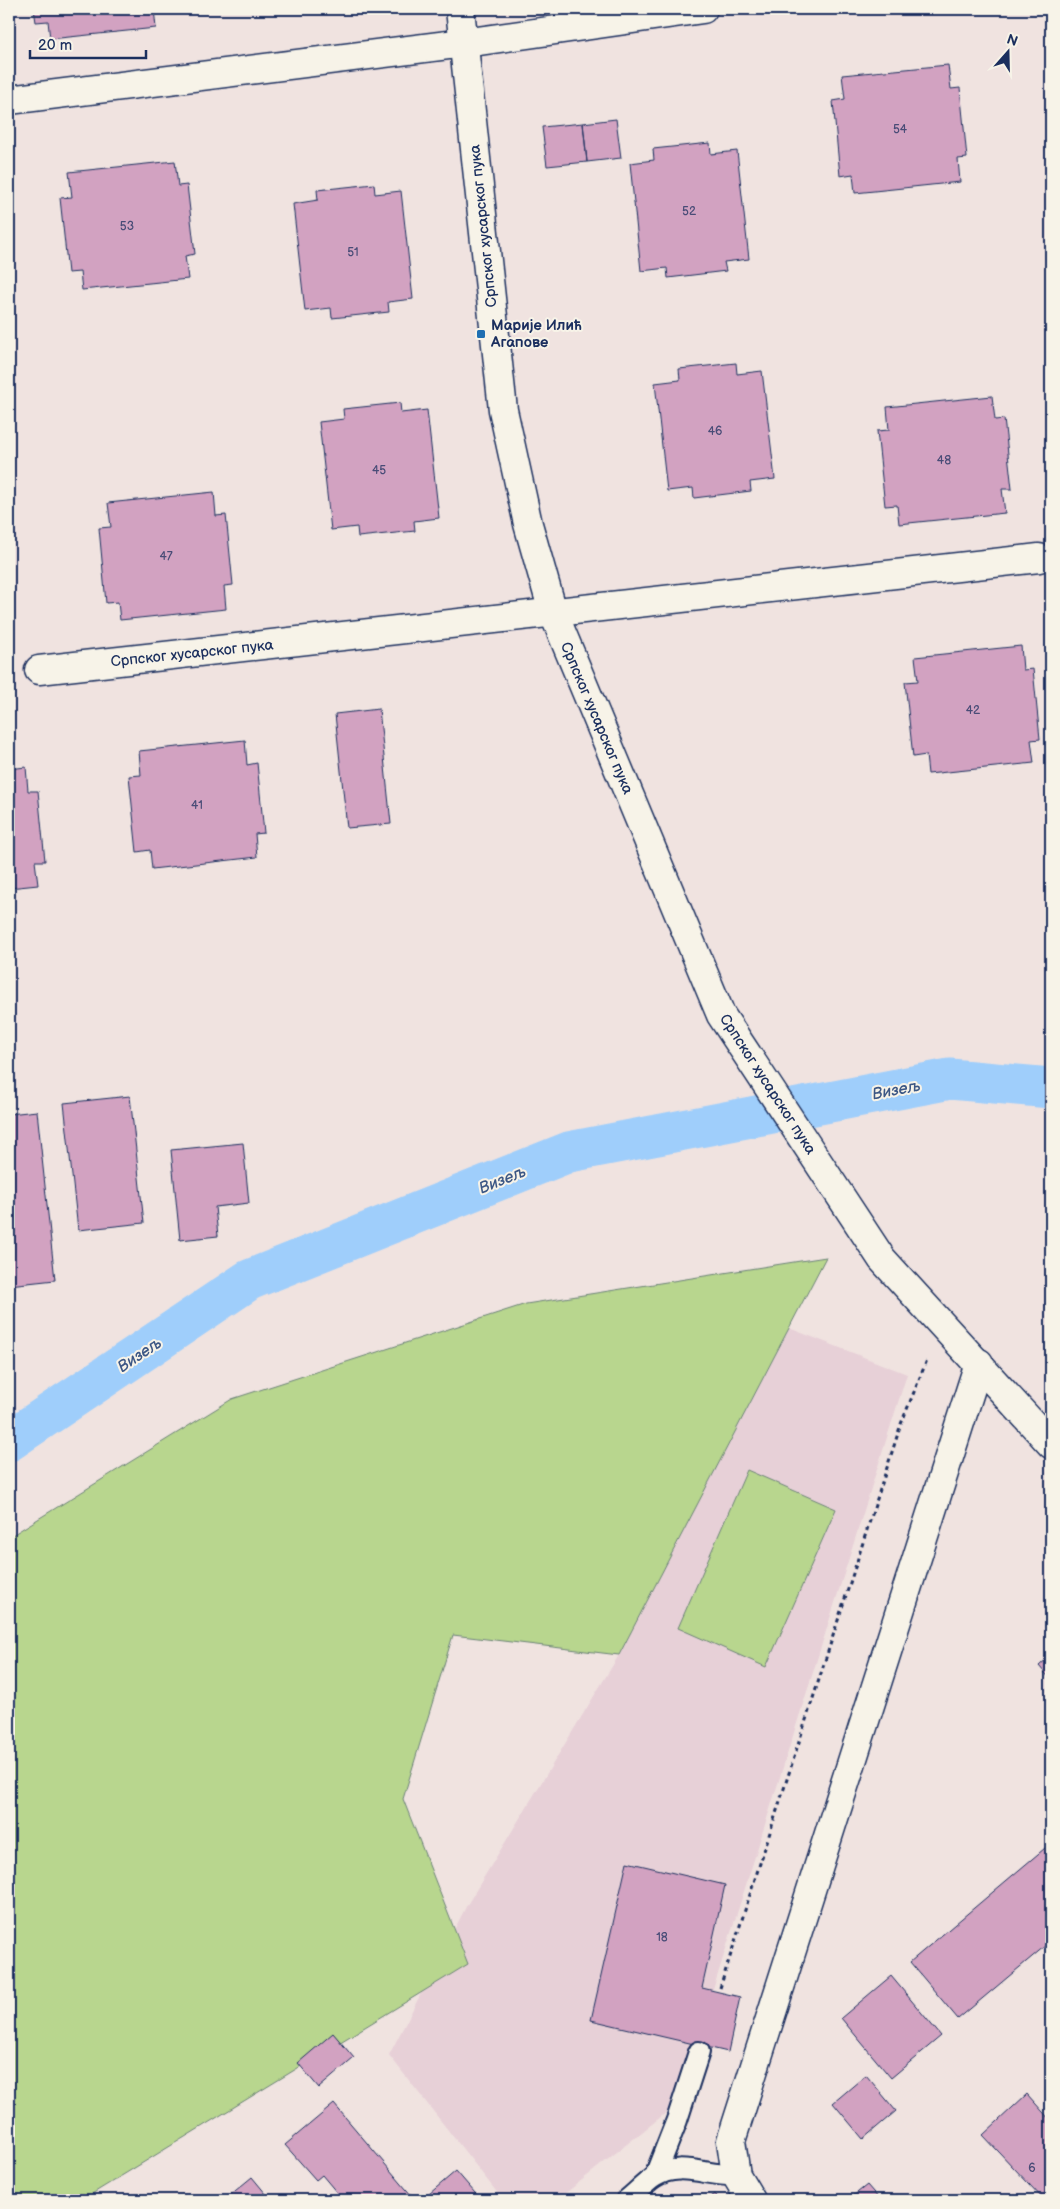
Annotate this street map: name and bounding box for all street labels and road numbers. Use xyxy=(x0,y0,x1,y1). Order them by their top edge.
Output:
street label: Српског хусарског пука xyxy=(465,143,501,308)
street label: Српског хусарског пука xyxy=(110,635,275,671)
street label: Српског хусарског пука xyxy=(556,639,637,797)
street label: Српског хусарског пука xyxy=(715,1011,820,1158)

